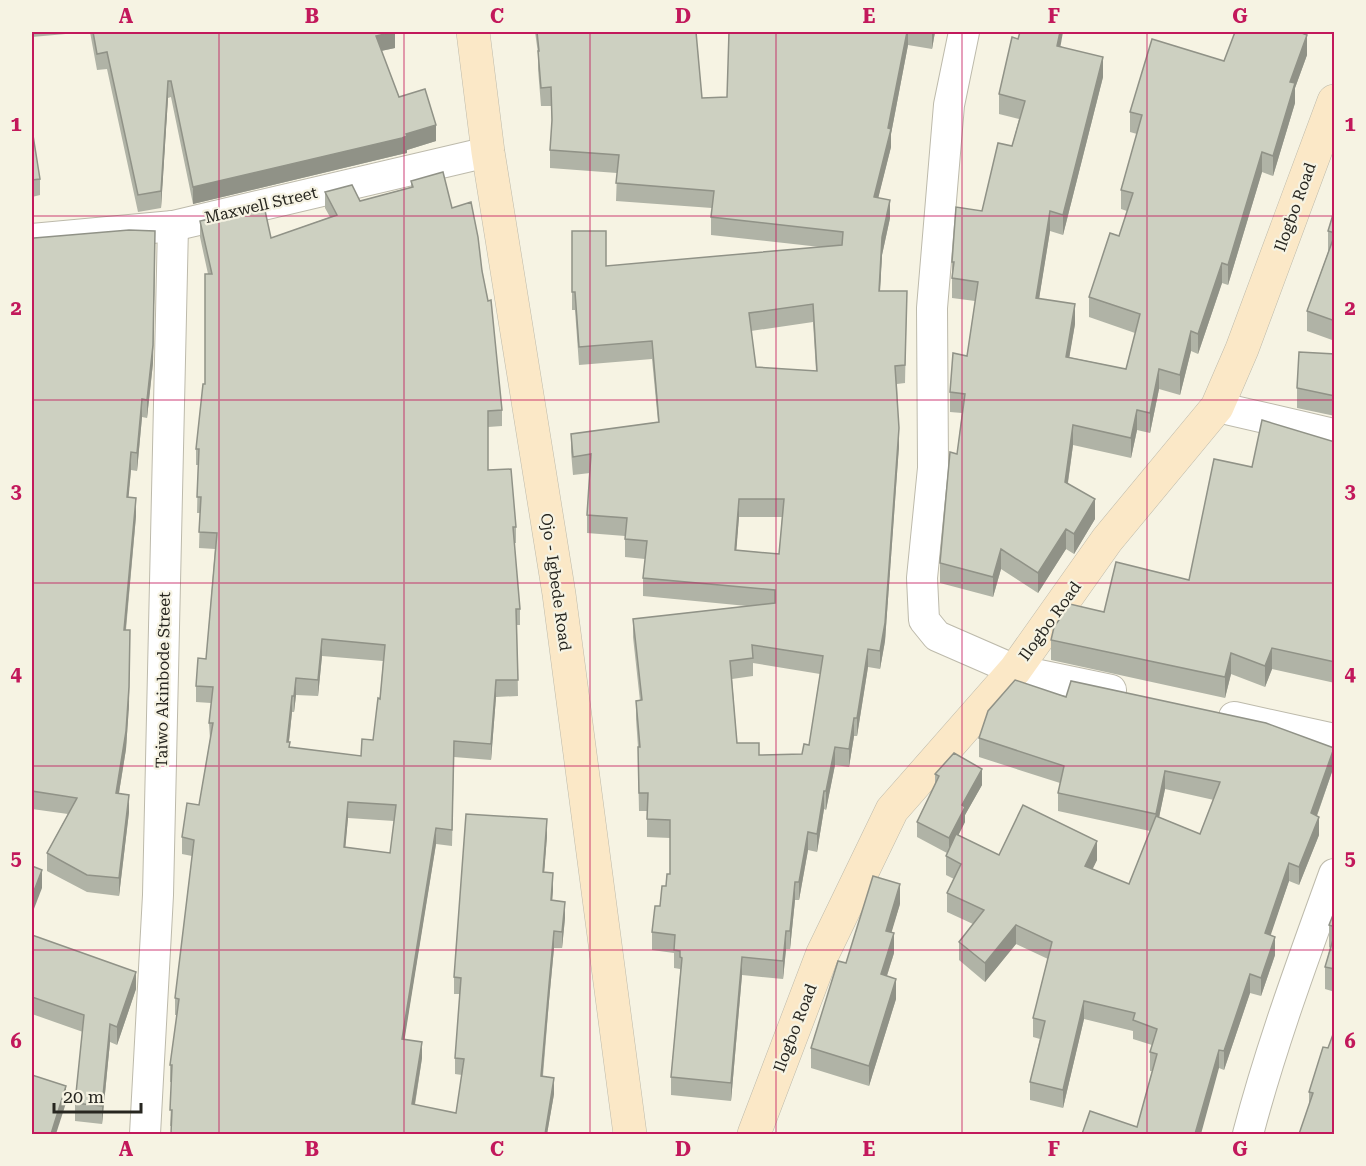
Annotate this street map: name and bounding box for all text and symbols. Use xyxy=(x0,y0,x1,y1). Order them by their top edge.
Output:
text: A xyxy=(119,4,134,28)
text: B xyxy=(305,4,319,28)
text: C xyxy=(490,4,504,28)
text: D xyxy=(675,4,691,28)
text: E xyxy=(863,4,876,28)
text: F xyxy=(1048,4,1060,28)
text: G xyxy=(1232,4,1248,28)
text: 1 xyxy=(10,112,22,136)
text: 1 xyxy=(1344,112,1356,136)
street label: Ilogbo Road xyxy=(1270,160,1320,254)
street label: Maxwell Street xyxy=(203,183,319,227)
text: 2 xyxy=(10,296,22,320)
text: 2 xyxy=(1344,296,1356,320)
text: 3 xyxy=(10,479,22,503)
text: 3 xyxy=(1344,479,1356,503)
street label: Ojo - Igbede Road xyxy=(537,512,575,652)
street label: Ilogbo Road xyxy=(1015,578,1085,664)
street label: Taiwo Akinbode Street xyxy=(152,592,174,768)
text: 4 xyxy=(10,662,22,686)
text: 4 xyxy=(1344,662,1356,686)
text: 5 xyxy=(10,846,22,870)
text: 5 xyxy=(1344,846,1356,870)
street label: Ilogbo Road xyxy=(769,981,821,1075)
text: 6 xyxy=(10,1029,22,1053)
text: 6 xyxy=(1344,1029,1356,1053)
scale bar xyxy=(54,1076,141,1114)
text: 20 m xyxy=(63,1086,104,1107)
text: A xyxy=(119,1137,134,1161)
text: B xyxy=(305,1137,319,1161)
text: C xyxy=(490,1137,504,1161)
text: D xyxy=(675,1137,691,1161)
text: E xyxy=(863,1137,876,1161)
text: F xyxy=(1048,1137,1060,1161)
text: G xyxy=(1232,1137,1248,1161)

